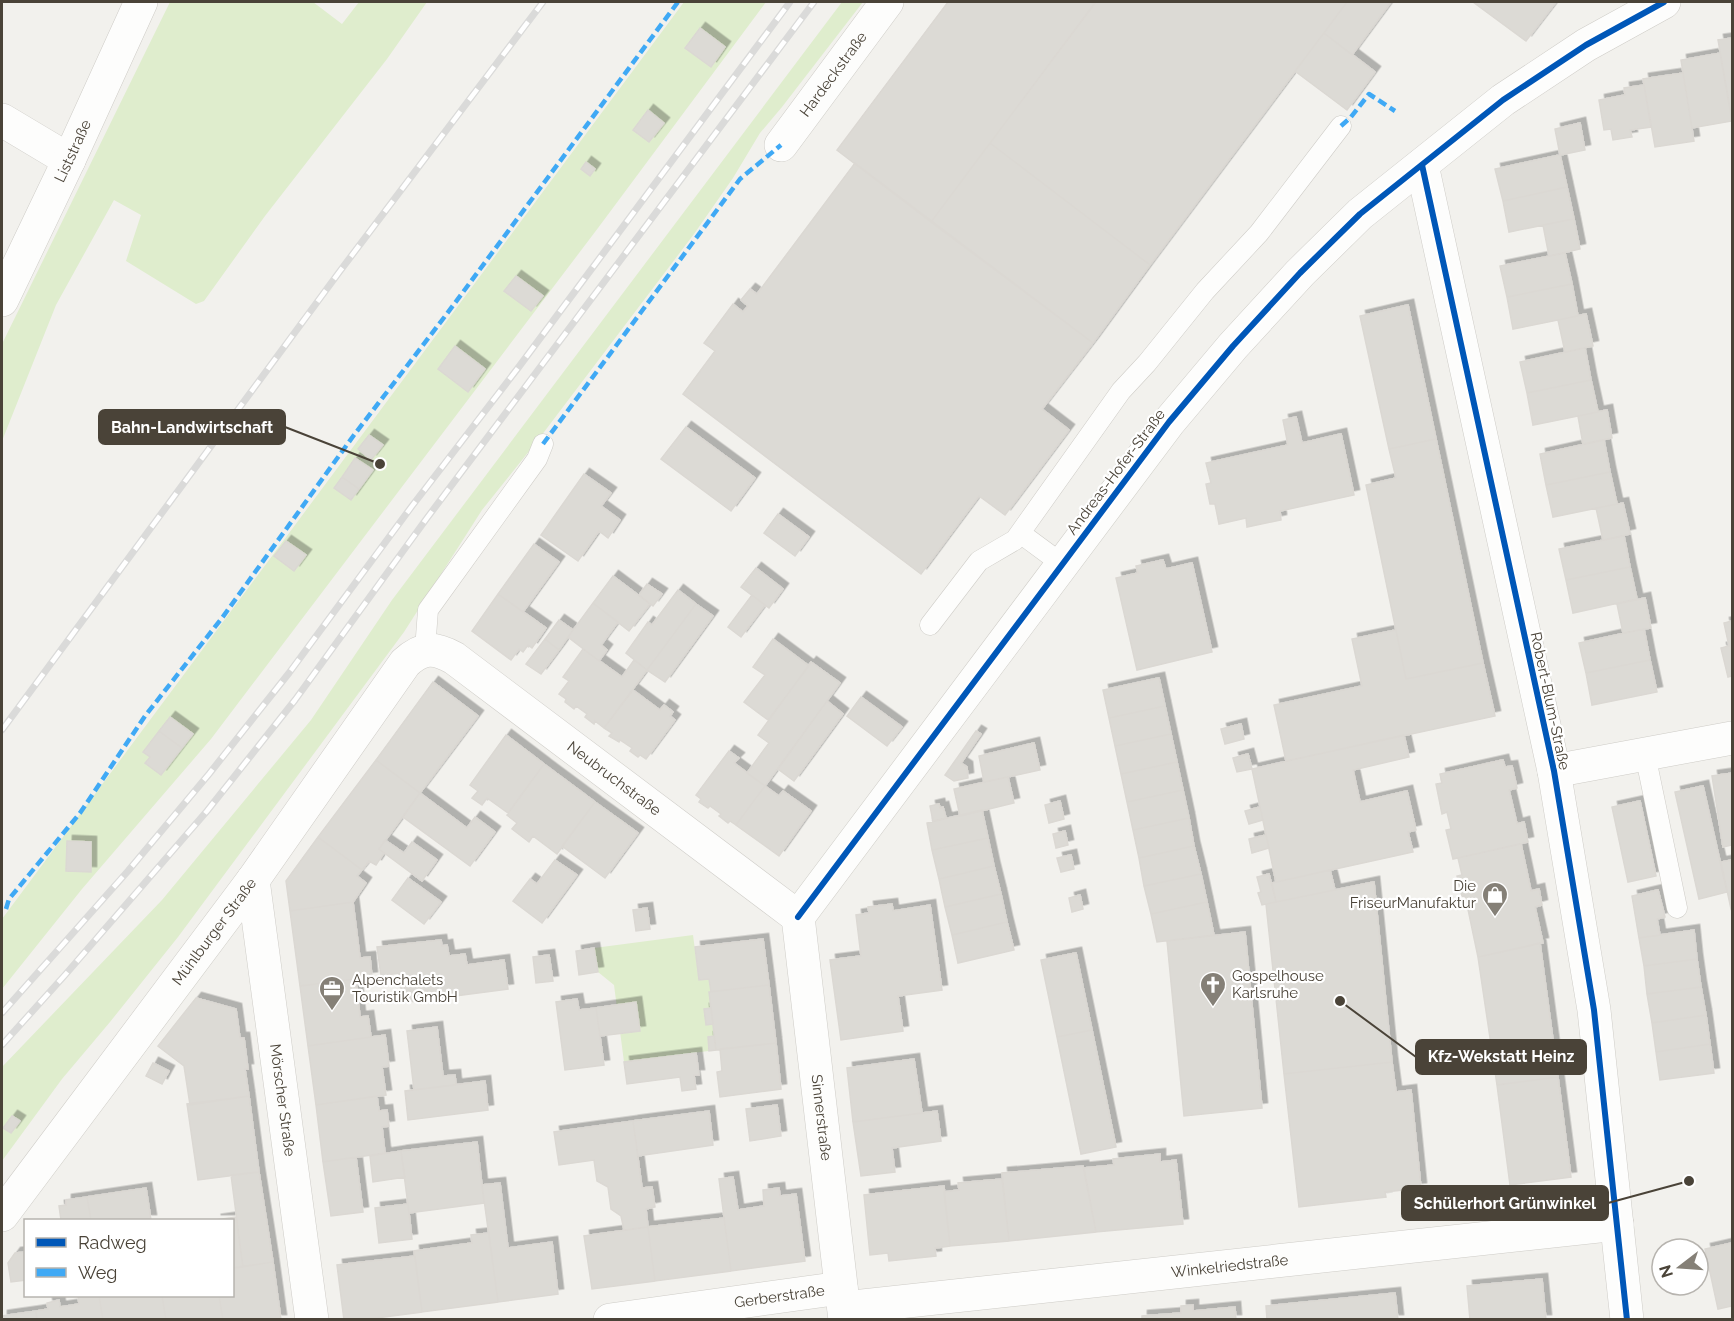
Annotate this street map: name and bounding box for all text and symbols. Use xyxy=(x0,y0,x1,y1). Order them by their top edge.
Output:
street label: Hardeckstraße xyxy=(796,28,871,120)
street label: Liststraße xyxy=(51,117,95,185)
street label: Andreas-Hofer-Straße xyxy=(1063,406,1169,538)
callout: Bahn-Landwirtschaft xyxy=(99,410,285,444)
text: Bahn-Landwirtschaft xyxy=(111,418,273,437)
street label: Robert-Blum-Straße xyxy=(1527,630,1573,772)
street label: Neubruchstraße xyxy=(564,737,664,820)
street label: Mühlburger Straße xyxy=(168,874,260,989)
place label: Die FriseurManufaktur xyxy=(1350,877,1477,912)
shop icon: Die FriseurManufaktur xyxy=(1480,880,1510,918)
place label: Gospelhouse Karlsruhe xyxy=(1232,967,1324,1002)
church icon: Gospelhouse Karlsruhe xyxy=(1198,970,1228,1008)
place label: Alpenchalets Touristik GmbH xyxy=(352,971,458,1006)
office icon: Alpenchalets Touristik GmbH xyxy=(317,974,347,1012)
callout: Kfz-Wekstatt Heinz xyxy=(1416,1040,1586,1074)
street label: Mörscher Straße xyxy=(266,1043,299,1158)
text: Kfz-Wekstatt Heinz xyxy=(1428,1047,1574,1066)
street label: Sinnerstraße xyxy=(807,1074,835,1162)
callout: Schülerhort Grünwinkel xyxy=(1402,1186,1608,1220)
text: Schülerhort Grünwinkel xyxy=(1414,1194,1597,1213)
legend xyxy=(24,1219,234,1297)
text: Radweg xyxy=(78,1232,147,1253)
north arrow xyxy=(1650,1237,1710,1297)
street label: Winkelriedstraße xyxy=(1170,1251,1289,1281)
text: Weg xyxy=(78,1262,117,1283)
text: N xyxy=(1655,1263,1677,1280)
street label: Gerberstraße xyxy=(733,1281,826,1312)

